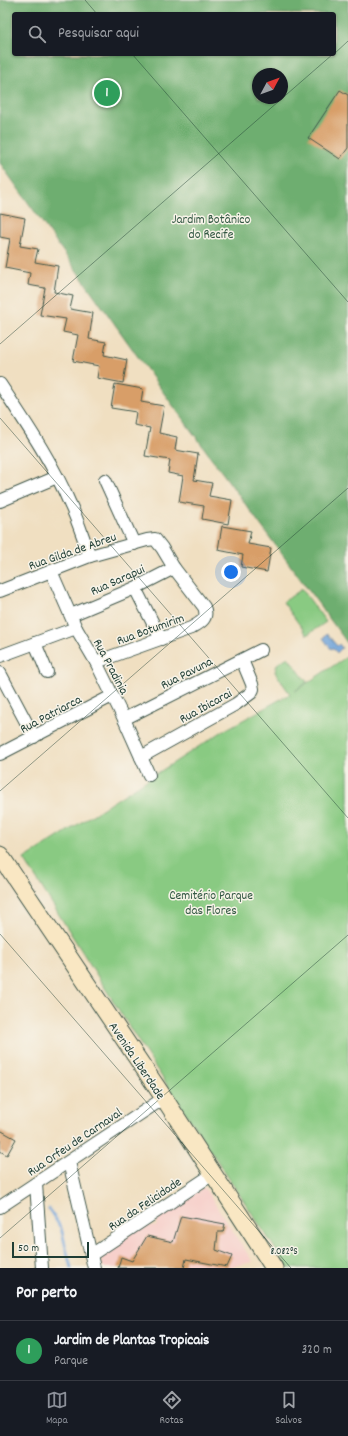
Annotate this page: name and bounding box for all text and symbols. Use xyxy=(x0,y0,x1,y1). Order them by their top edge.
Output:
search box xyxy=(12,12,336,56)
icon: search xyxy=(26,23,48,45)
text: Pesquisar aqui xyxy=(58,23,139,45)
north arrow xyxy=(252,68,288,104)
pin: 1 xyxy=(94,78,120,108)
park label: Jardim Botânico do Recife xyxy=(172,211,251,245)
street label: Rua Gilda de Abreu xyxy=(26,528,119,576)
street label: Rua Sarapui xyxy=(88,561,149,602)
your location xyxy=(221,562,241,582)
street label: Rua Botumirim xyxy=(114,609,187,651)
street label: Rua Pradinia xyxy=(87,636,133,699)
street label: Rua Pavuna xyxy=(158,653,217,695)
street label: Rua Ibicarai xyxy=(176,685,237,729)
street label: Rua Patriarca xyxy=(17,691,86,739)
park label: Cemitério Parque das Flores xyxy=(169,887,253,921)
street label: Avenida Liberdade xyxy=(103,1019,169,1104)
street label: Rua Orfeu de Carnaval xyxy=(24,1104,127,1182)
street label: Rua da Felicidade xyxy=(105,1173,186,1237)
scale bar xyxy=(12,1240,89,1259)
text: 50 m xyxy=(18,1241,39,1257)
text: 8.082°S xyxy=(270,1245,298,1259)
text: Por perto xyxy=(16,1282,77,1306)
text: Jardim de Plantas Tropicais xyxy=(54,1330,209,1352)
text: 1 xyxy=(28,1341,30,1360)
text: 320 m xyxy=(302,1341,332,1360)
text: Parque xyxy=(54,1352,88,1371)
tab: Mapa xyxy=(46,1389,68,1429)
tab: Rotas xyxy=(160,1389,184,1429)
tab: Salvos xyxy=(275,1389,302,1429)

